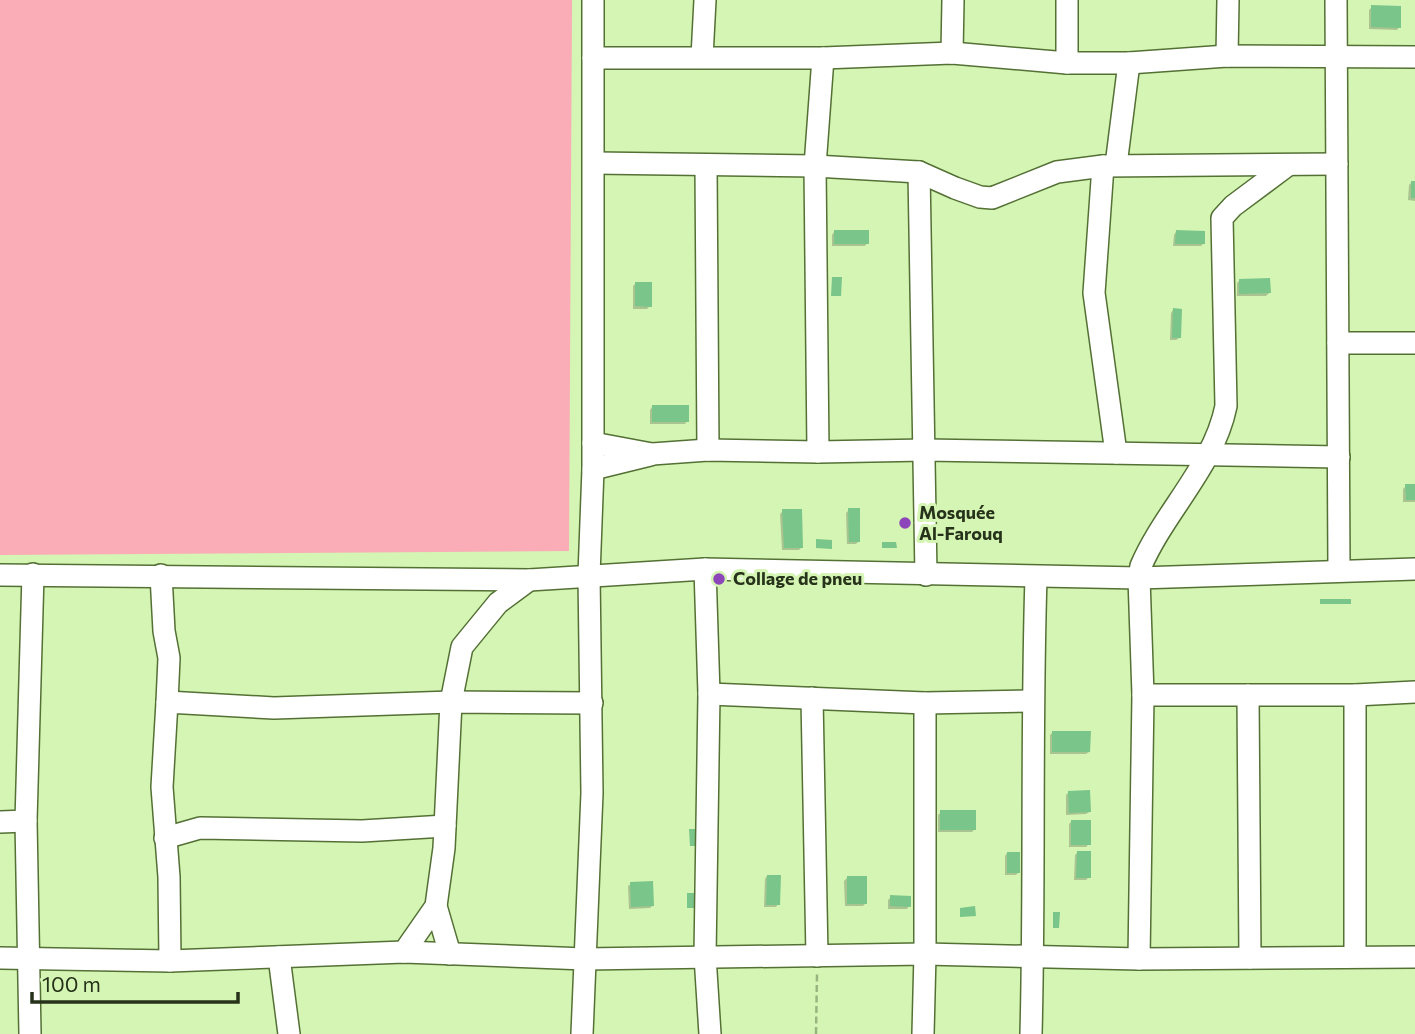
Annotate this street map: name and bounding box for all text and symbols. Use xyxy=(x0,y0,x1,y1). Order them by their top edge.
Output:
place label: Mosquée Al-Farouq xyxy=(919,501,1003,544)
marker: Mosquée Al-Farouq xyxy=(897,515,913,531)
place label: Collage de pneu xyxy=(733,567,862,589)
marker: Collage de pneu xyxy=(711,571,727,587)
scale bar xyxy=(32,960,238,1004)
text: 100 m xyxy=(42,971,101,996)

